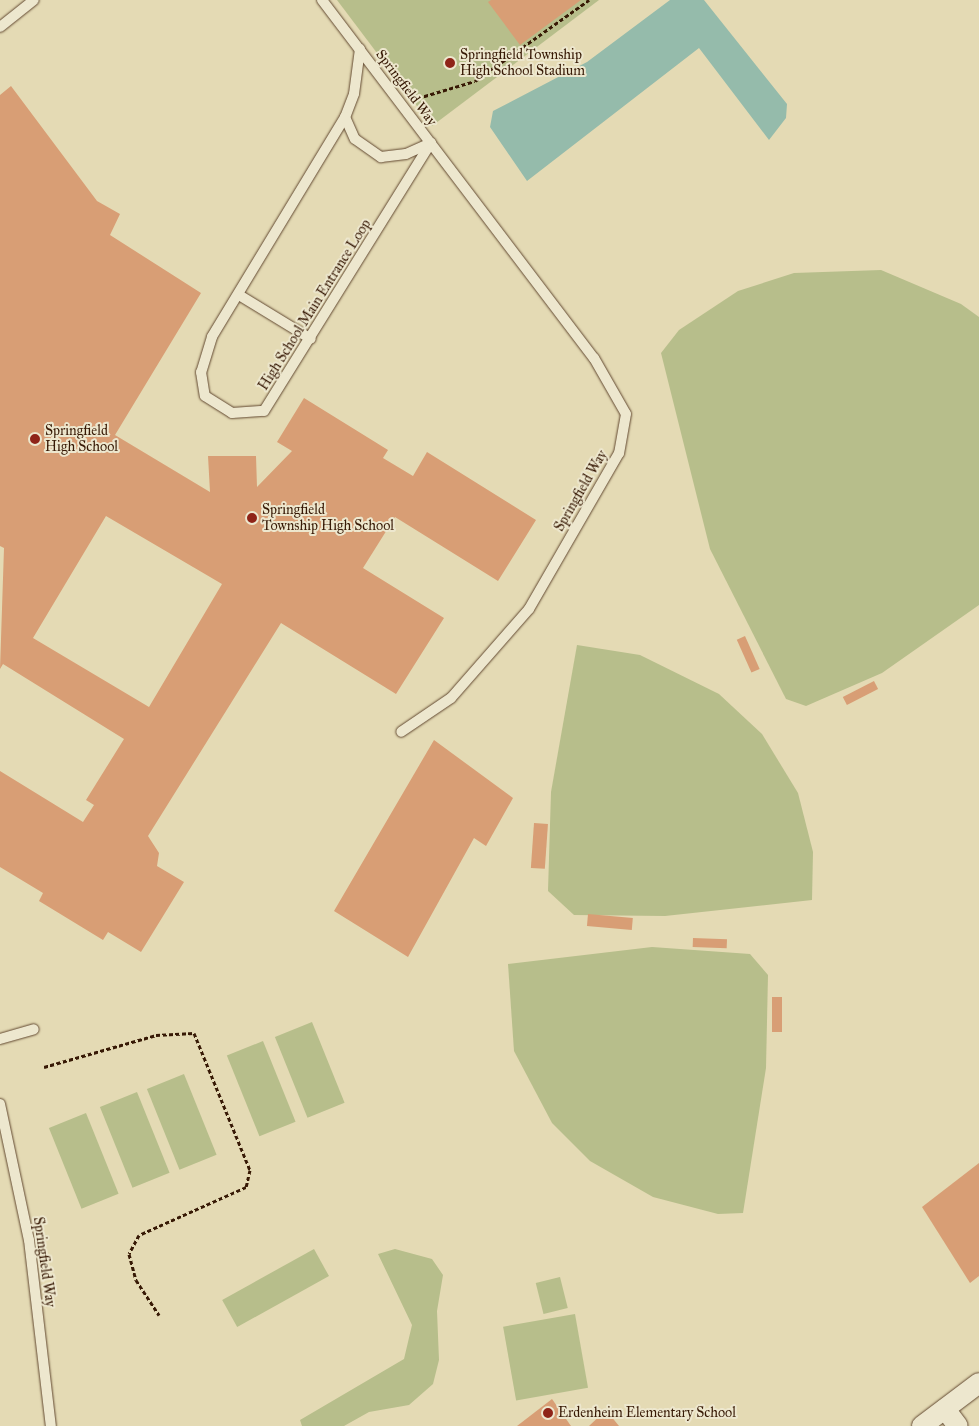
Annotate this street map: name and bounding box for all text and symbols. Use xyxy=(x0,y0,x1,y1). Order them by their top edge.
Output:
street label: Springfield Way xyxy=(372,47,440,129)
place label: Springfield Township High School Stadium xyxy=(460,47,585,80)
marker: Springfield Township High School Stadium xyxy=(444,57,456,69)
street label: High School Main Entrance Loop xyxy=(255,216,375,394)
place label: Springfield High School xyxy=(45,423,118,456)
marker: Springfield High School xyxy=(29,433,41,445)
street label: Springfield Way xyxy=(551,447,611,535)
place label: Springfield Township High School xyxy=(262,502,394,534)
marker: Springfield Township High School xyxy=(246,512,258,524)
street label: Springfield Way xyxy=(29,1216,59,1308)
place label: Erdenheim Elementary School xyxy=(558,1405,736,1421)
marker: Erdenheim Elementary School xyxy=(542,1407,554,1419)

